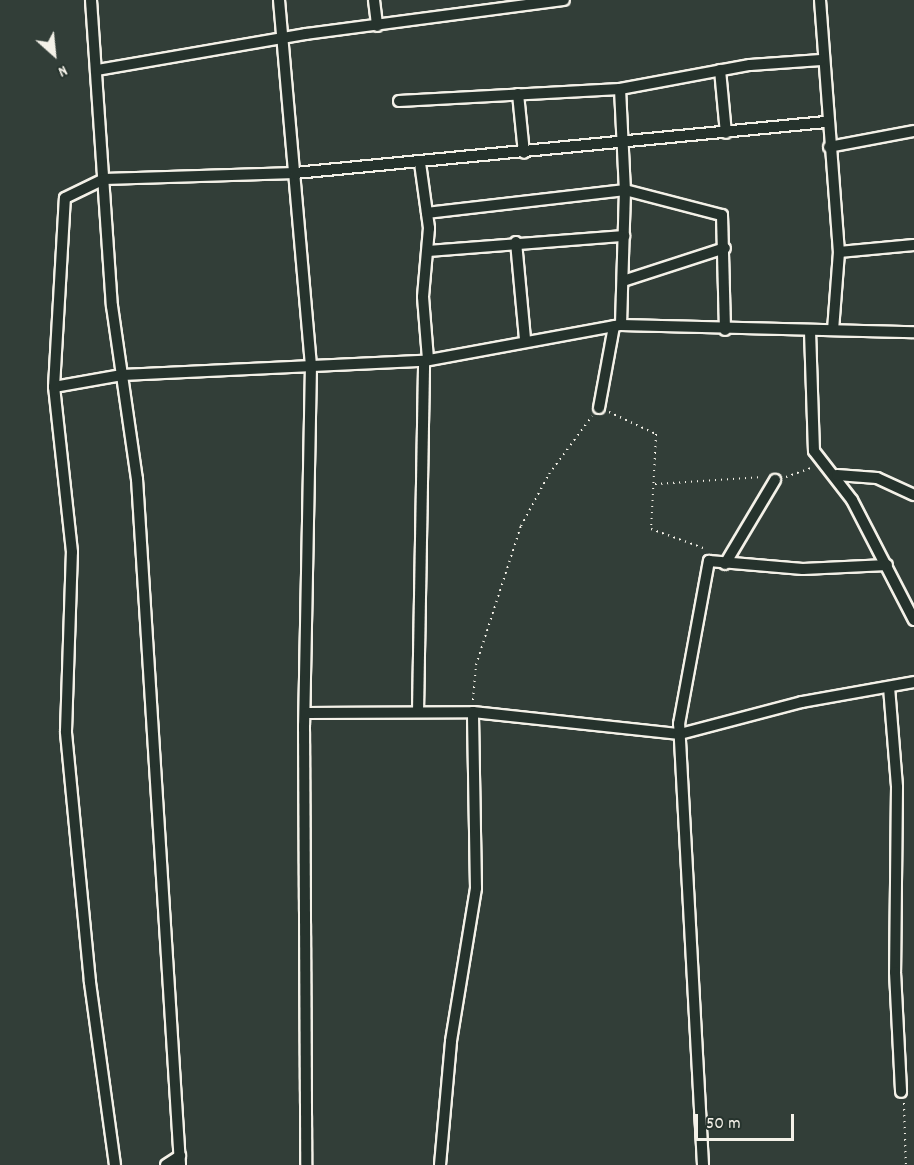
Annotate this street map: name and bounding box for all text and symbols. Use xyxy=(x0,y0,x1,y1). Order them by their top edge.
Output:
north arrow xyxy=(24,24,84,84)
text: N xyxy=(54,58,71,83)
scale bar xyxy=(698,1102,797,1140)
text: 50 m xyxy=(706,1112,741,1137)

